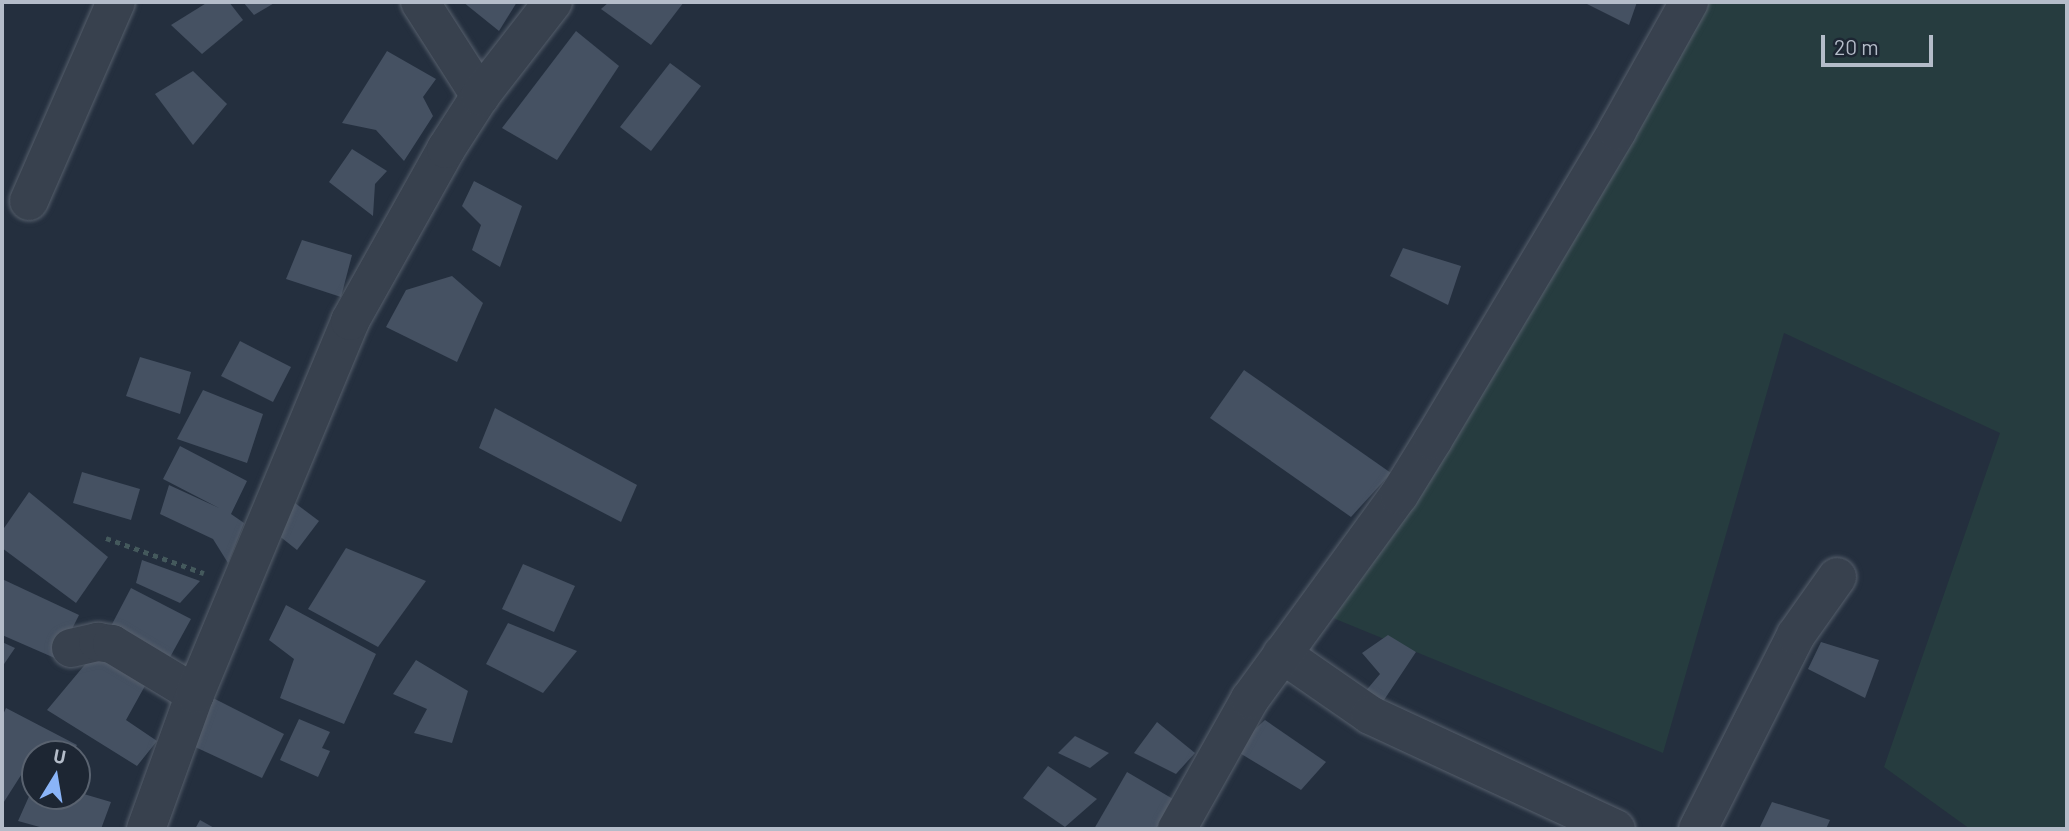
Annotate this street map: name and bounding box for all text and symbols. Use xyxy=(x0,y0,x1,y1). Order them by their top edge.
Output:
scale bar xyxy=(1824,21,1936,65)
text: 20 m xyxy=(1834,34,1879,59)
north arrow xyxy=(21,740,91,810)
text: U xyxy=(52,743,68,768)

